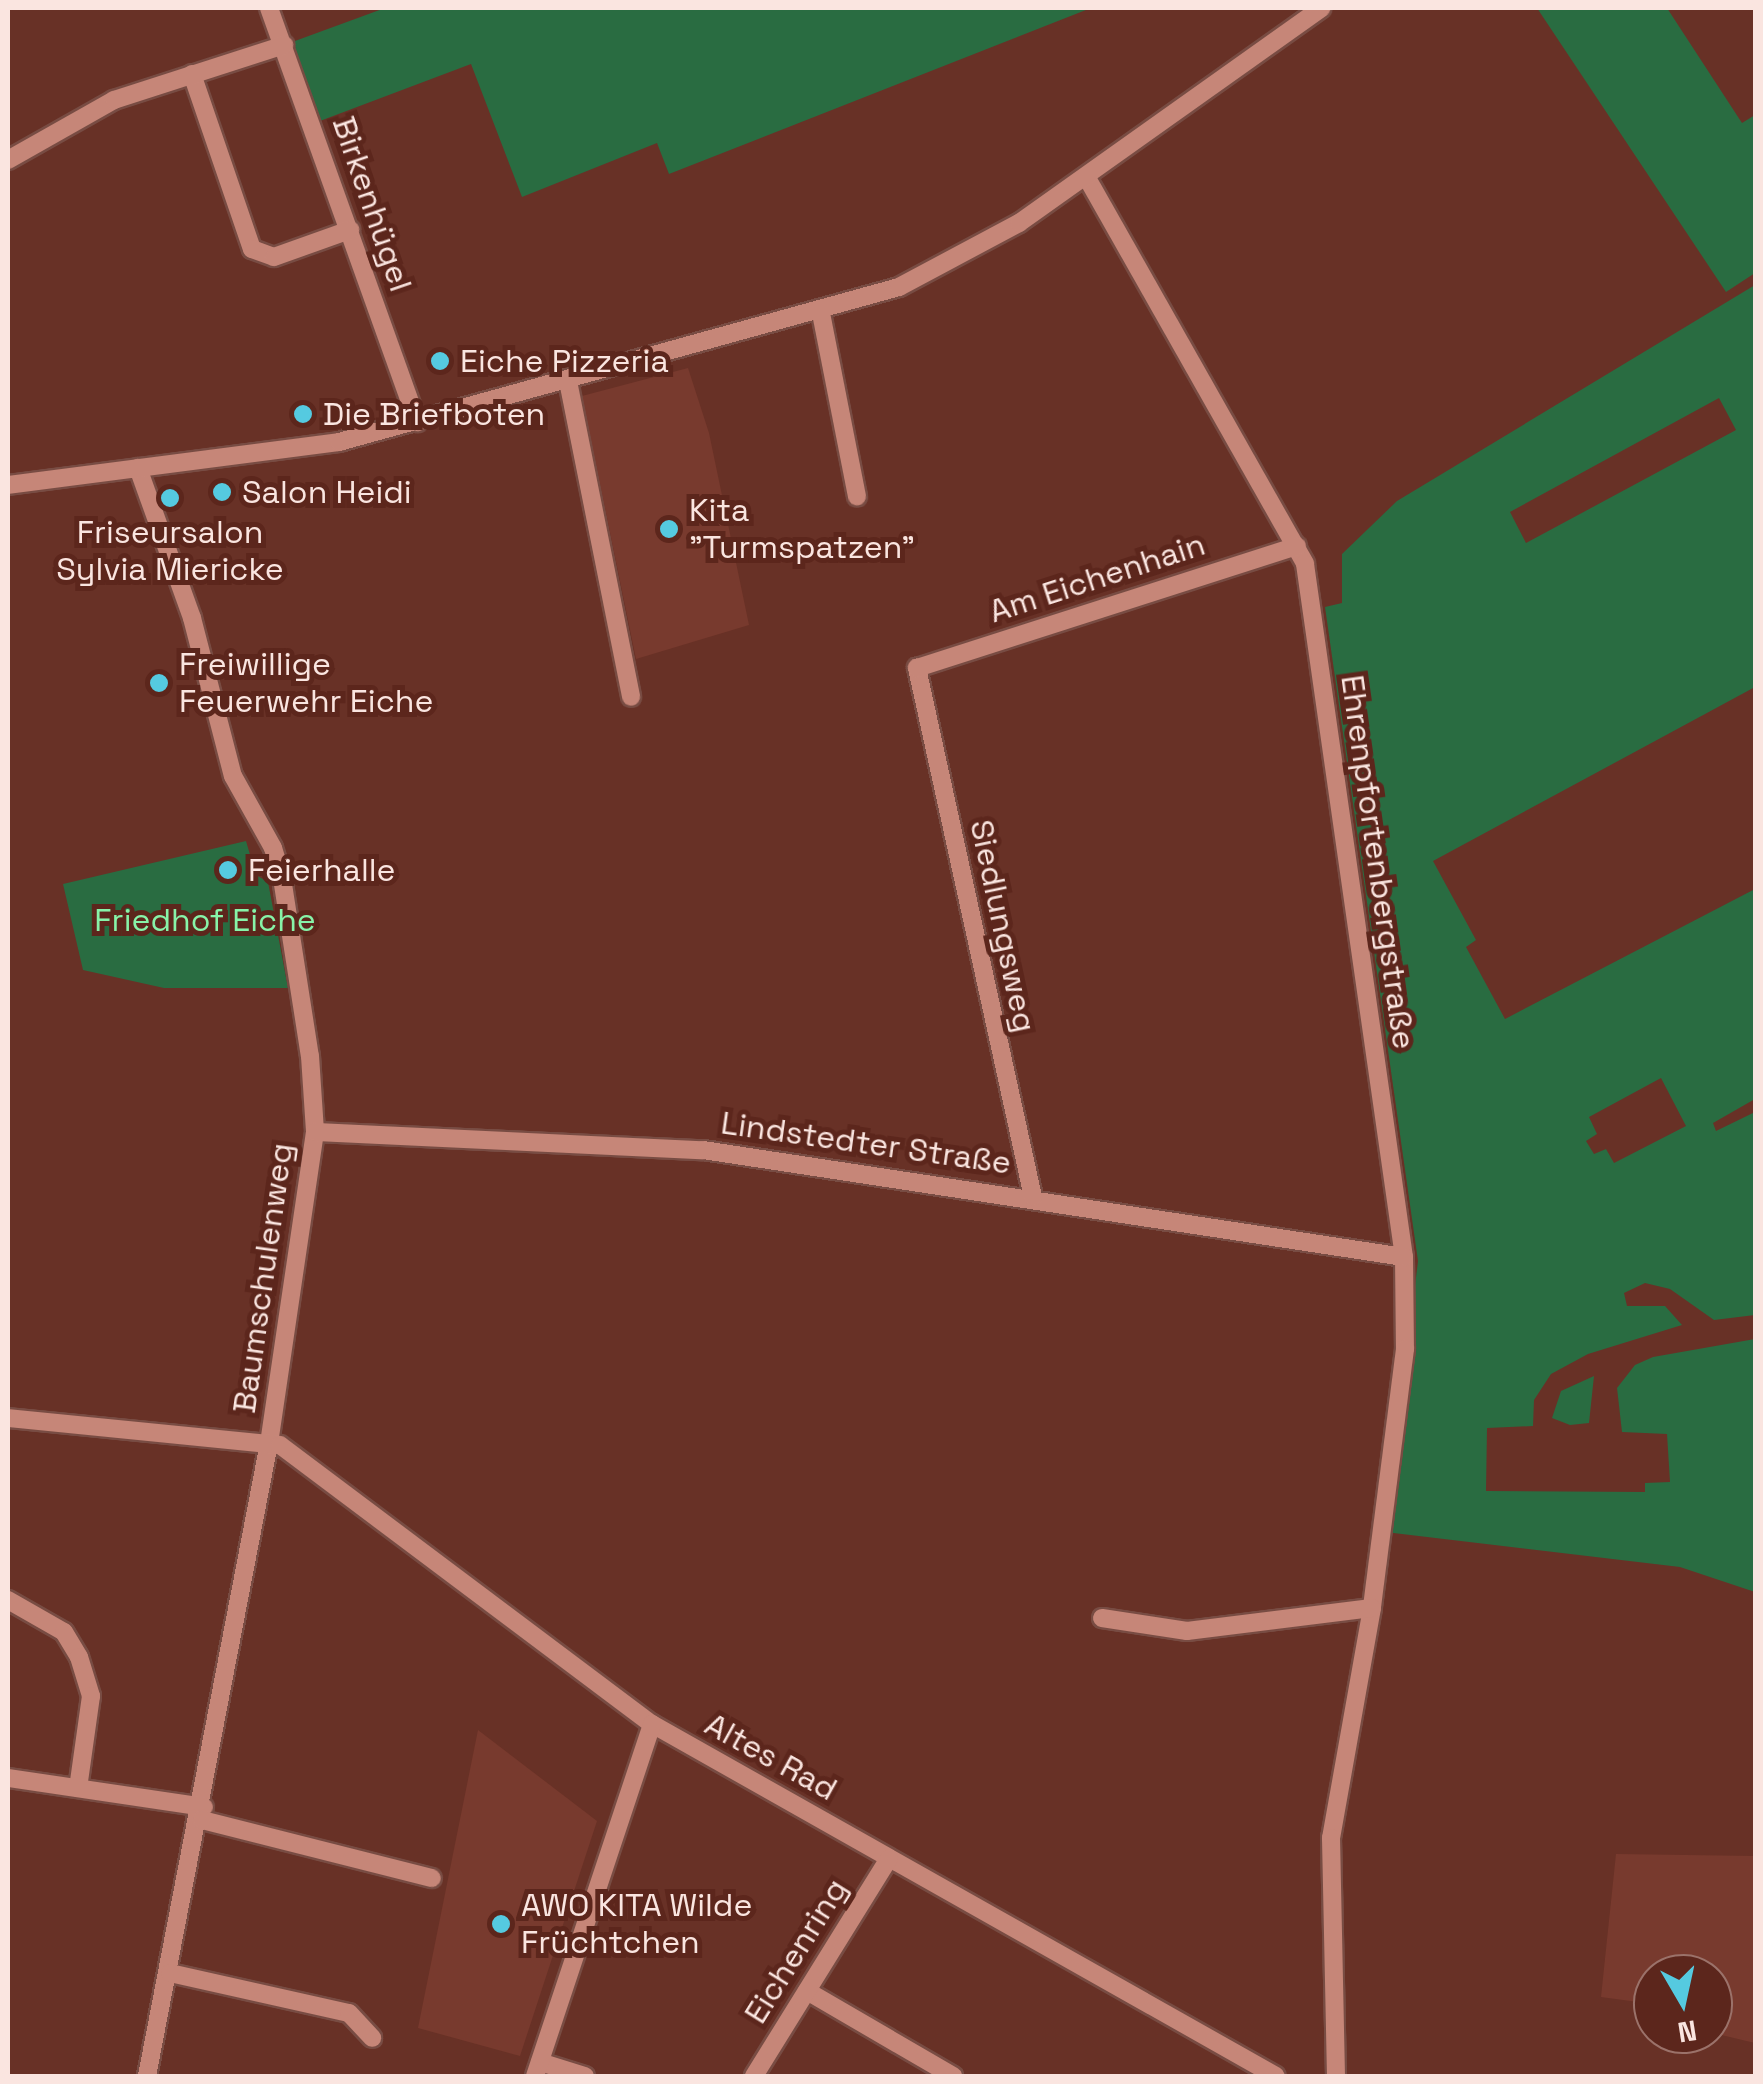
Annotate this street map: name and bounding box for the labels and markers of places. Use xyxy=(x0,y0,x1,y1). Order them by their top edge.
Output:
place label: Eiche Pizzeria xyxy=(460,342,669,380)
marker: Eiche Pizzeria xyxy=(429,350,451,372)
place label: Die Briefboten xyxy=(323,395,545,433)
marker: Die Briefboten xyxy=(292,403,314,425)
place label: Salon Heidi xyxy=(242,473,412,511)
marker: Salon Heidi xyxy=(211,481,233,503)
marker: Friseursalon Sylvia Miericke xyxy=(159,487,181,509)
place label: Kita "Turmspatzen" xyxy=(689,492,915,567)
place label: Friseursalon Sylvia Miericke xyxy=(56,514,284,589)
marker: Kita "Turmspatzen" xyxy=(658,518,680,540)
place label: Freiwillige Feuerwehr Eiche xyxy=(179,646,433,721)
marker: Freiwillige Feuerwehr Eiche xyxy=(148,672,170,694)
place label: Feierhalle xyxy=(248,851,396,889)
marker: Feierhalle xyxy=(217,859,239,881)
place label: AWO KITA Wilde Früchtchen xyxy=(521,1887,753,1962)
marker: AWO KITA Wilde Früchtchen xyxy=(490,1913,512,1935)

